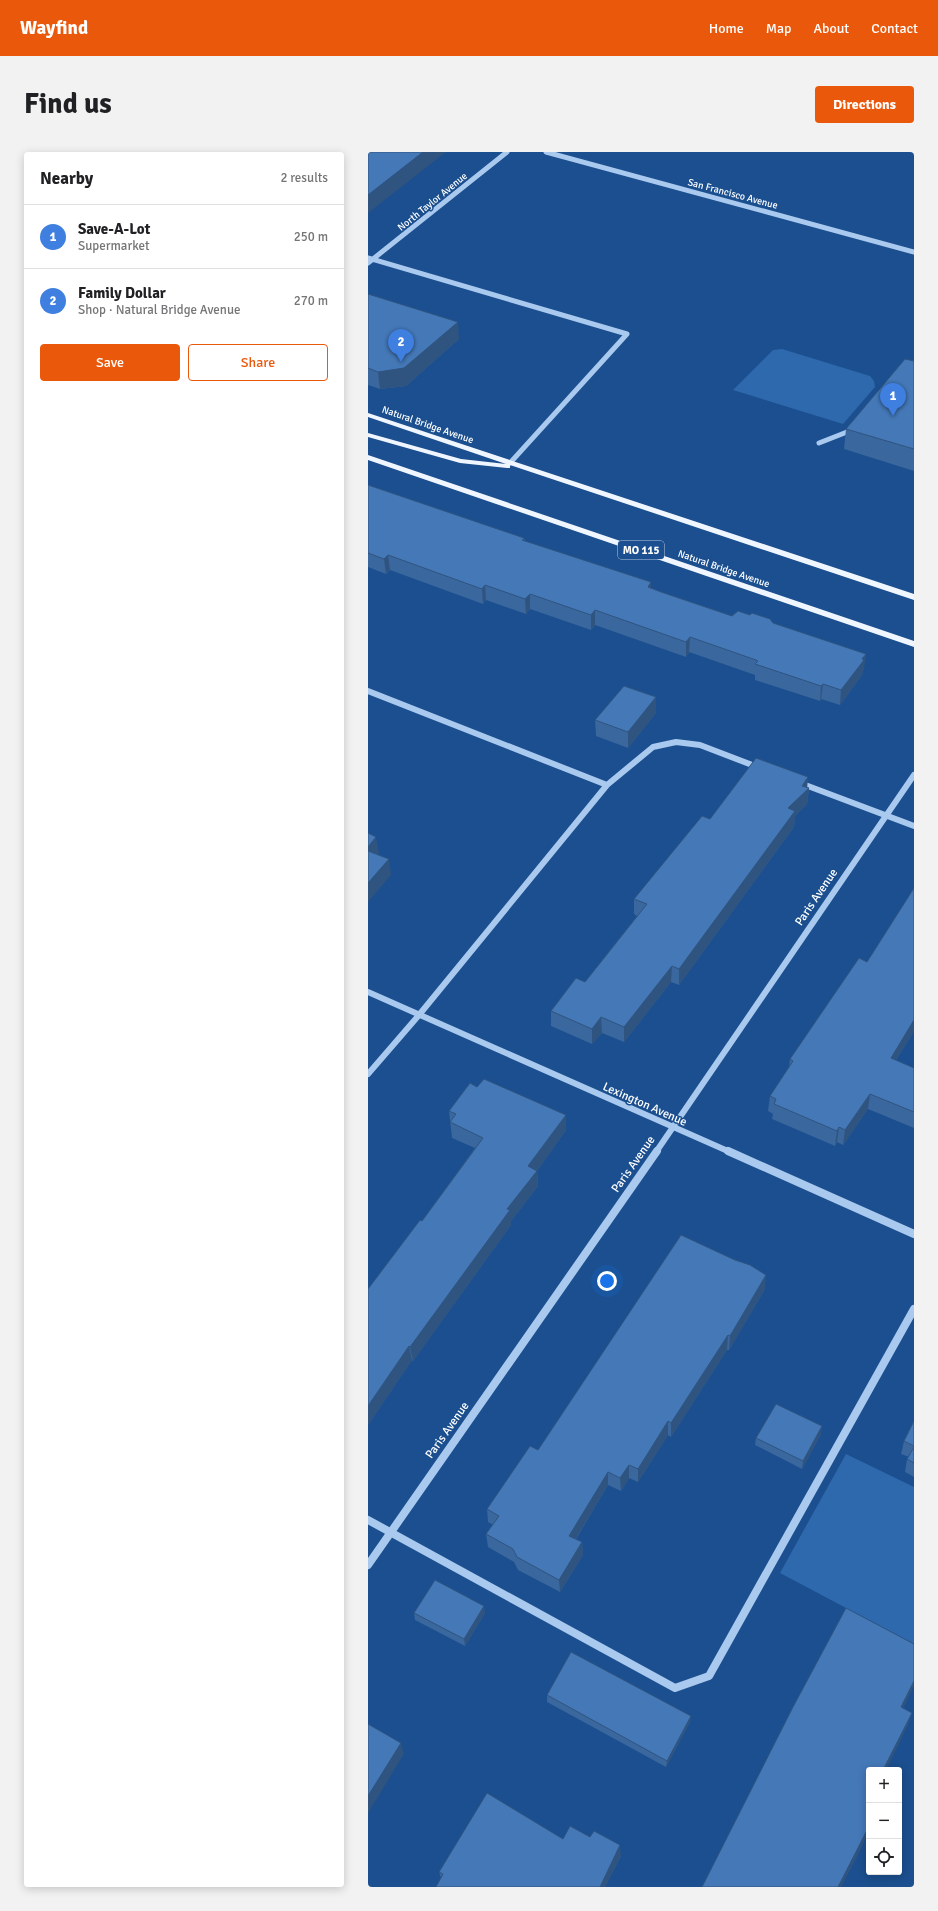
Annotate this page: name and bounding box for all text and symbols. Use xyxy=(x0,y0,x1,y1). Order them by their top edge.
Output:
text: Wayfind xyxy=(20,16,88,40)
text: Home xyxy=(709,20,744,37)
text: Map xyxy=(766,20,791,37)
text: About xyxy=(813,20,849,37)
text: Contact xyxy=(871,20,918,37)
button: Directions xyxy=(815,86,914,123)
text: Find us xyxy=(24,87,112,121)
text: Nearby xyxy=(40,168,93,189)
text: 2 results xyxy=(280,170,328,186)
street label: North Taylor Avenue xyxy=(395,170,470,234)
street label: San Francisco Avenue xyxy=(686,176,779,212)
text: Save-A-Lot xyxy=(78,220,150,238)
text: 1 xyxy=(49,229,57,245)
text: 250 m xyxy=(294,229,328,245)
text: Supermarket xyxy=(78,238,150,254)
text: Family Dollar xyxy=(78,284,166,302)
text: 2 xyxy=(49,293,57,309)
text: 270 m xyxy=(294,293,328,309)
text: Shop · Natural Bridge Avenue xyxy=(78,302,241,318)
pin: 2 xyxy=(388,329,414,362)
button: Save xyxy=(40,344,180,381)
button: Share xyxy=(188,344,328,381)
pin: 1 xyxy=(880,383,906,416)
street label: Natural Bridge Avenue xyxy=(380,404,475,446)
road number: MO 115 xyxy=(618,541,664,559)
street label: Natural Bridge Avenue xyxy=(676,548,771,590)
street label: Paris Avenue xyxy=(792,866,841,929)
street label: Lexington Avenue xyxy=(600,1079,689,1130)
street label: Paris Avenue xyxy=(608,1133,658,1196)
your location xyxy=(597,1271,617,1291)
street label: Paris Avenue xyxy=(422,1399,472,1462)
map controls xyxy=(866,1767,902,1875)
button: + xyxy=(866,1767,902,1803)
button: − xyxy=(866,1803,902,1839)
button: locate xyxy=(866,1839,902,1875)

